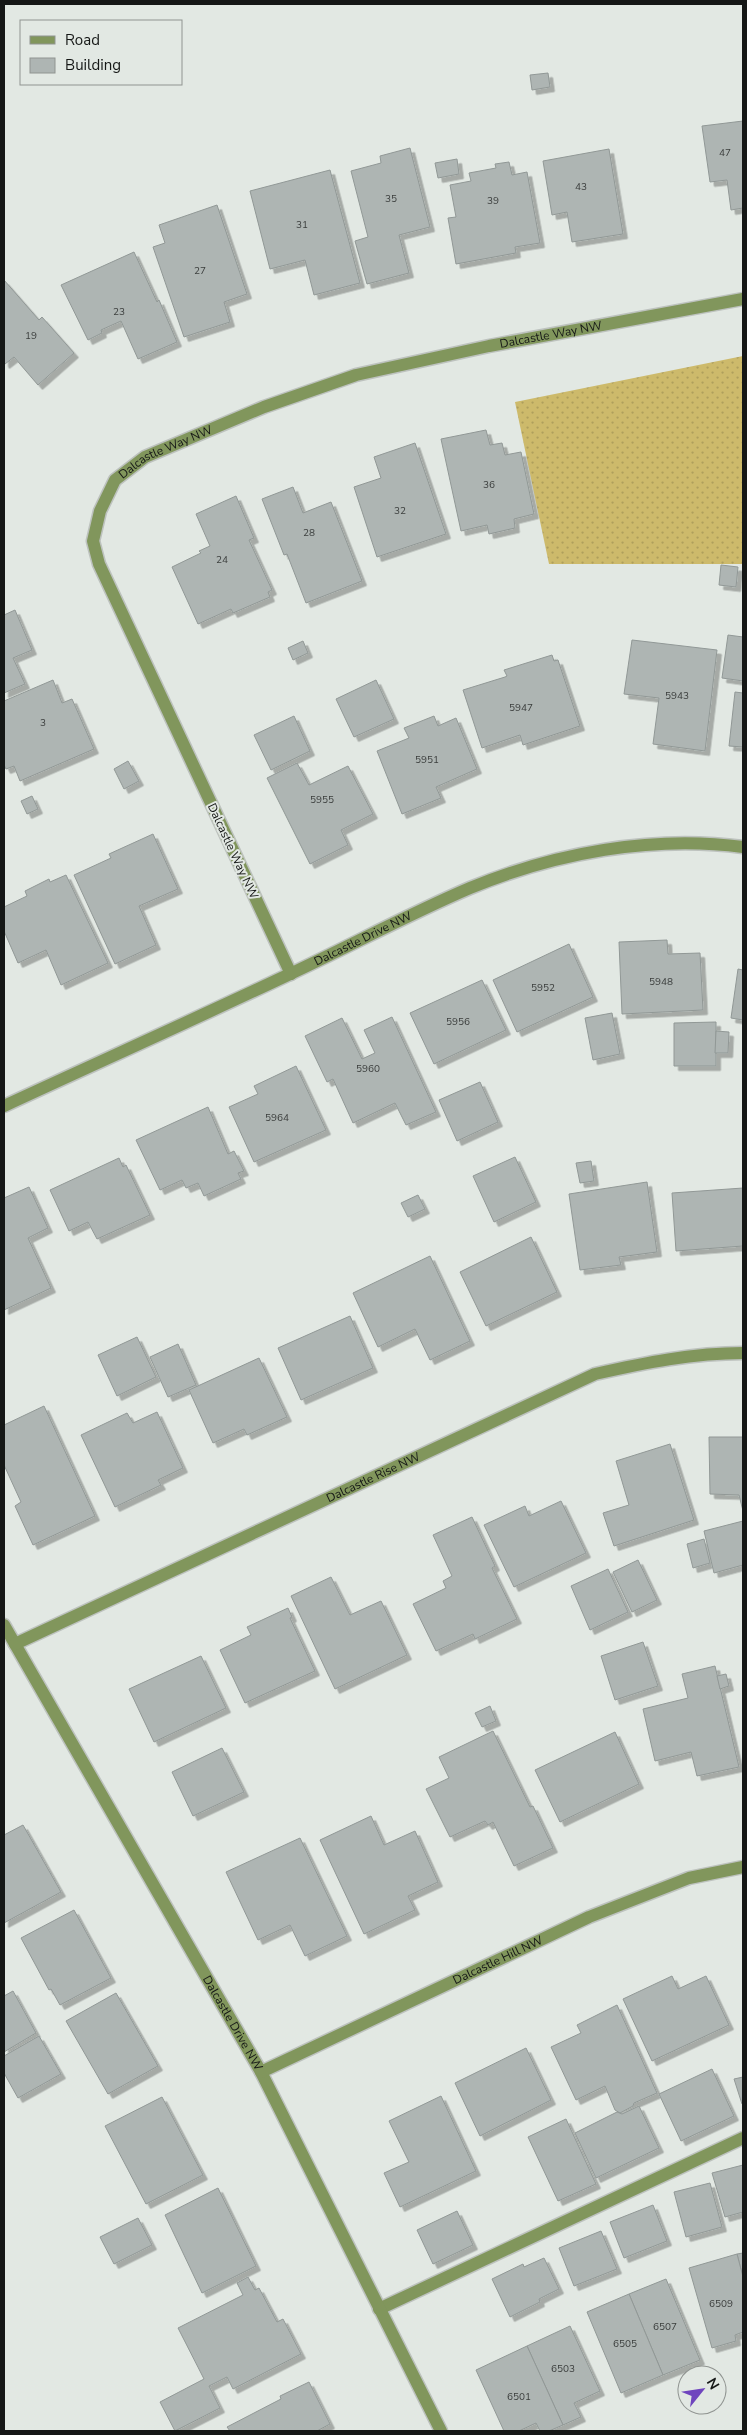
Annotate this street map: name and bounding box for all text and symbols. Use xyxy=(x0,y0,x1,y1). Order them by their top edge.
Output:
legend xyxy=(20,20,182,85)
text: Road xyxy=(65,30,100,50)
text: Building xyxy=(65,55,121,75)
house number: 47 xyxy=(719,146,731,160)
house number: 43 xyxy=(575,180,587,194)
house number: 35 xyxy=(385,192,397,206)
house number: 39 xyxy=(487,194,499,208)
house number: 31 xyxy=(296,218,308,232)
house number: 27 xyxy=(194,264,206,278)
house number: 23 xyxy=(113,305,125,319)
street label: Dalcastle Way NW xyxy=(498,317,603,352)
house number: 19 xyxy=(25,329,37,343)
street label: Dalcastle Way NW xyxy=(115,422,215,482)
house number: 36 xyxy=(483,478,495,492)
house number: 32 xyxy=(394,504,406,518)
house number: 28 xyxy=(303,526,315,540)
house number: 24 xyxy=(216,553,228,567)
house number: 5943 xyxy=(665,689,689,703)
house number: 5947 xyxy=(509,701,533,715)
house number: 3 xyxy=(40,716,46,730)
house number: 5951 xyxy=(415,753,439,767)
house number: 5955 xyxy=(310,793,334,807)
street label: Dalcastle Way NW xyxy=(204,801,262,901)
street label: Dalcastle Drive NW xyxy=(311,908,414,969)
house number: 5948 xyxy=(649,975,673,989)
house number: 5952 xyxy=(531,981,555,995)
house number: 5956 xyxy=(446,1015,470,1029)
house number: 5960 xyxy=(356,1062,380,1076)
house number: 5964 xyxy=(265,1111,289,1125)
street label: Dalcastle Rise NW xyxy=(324,1449,423,1506)
street label: Dalcastle Hill NW xyxy=(450,1932,546,1988)
street label: Dalcastle Drive NW xyxy=(199,1972,266,2073)
house number: 6509 xyxy=(709,2297,733,2311)
house number: 6507 xyxy=(653,2320,677,2334)
house number: 6505 xyxy=(613,2337,637,2351)
house number: 6503 xyxy=(551,2362,575,2376)
north arrow xyxy=(677,2365,727,2415)
text: N xyxy=(702,2374,724,2393)
house number: 6501 xyxy=(507,2390,531,2404)

